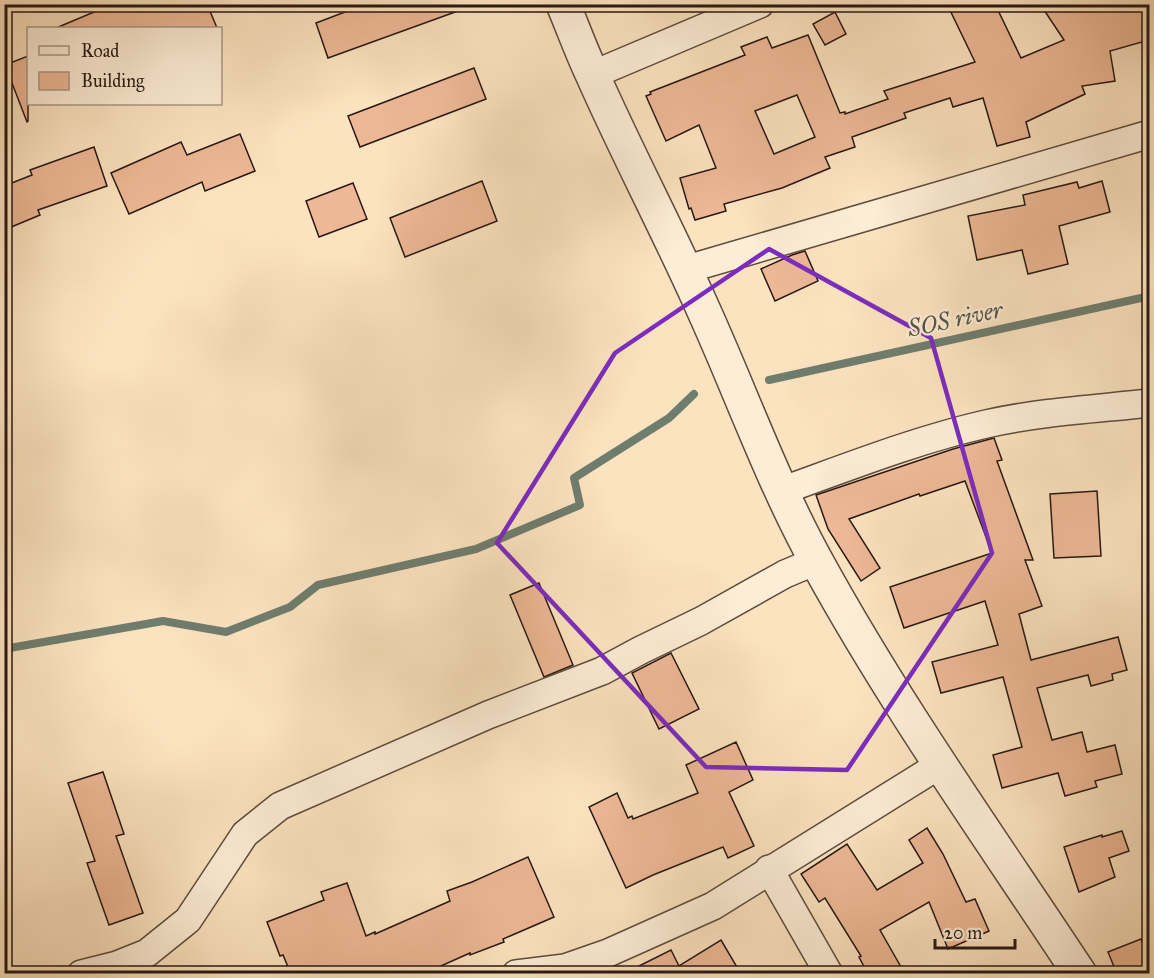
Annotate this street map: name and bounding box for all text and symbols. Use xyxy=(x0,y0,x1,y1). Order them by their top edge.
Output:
legend xyxy=(27,27,222,105)
text: Road xyxy=(81,40,119,62)
text: Building xyxy=(81,70,145,93)
water label: SOS river xyxy=(904,294,1007,344)
scale bar xyxy=(935,912,1014,950)
text: 20 m xyxy=(944,922,982,944)

